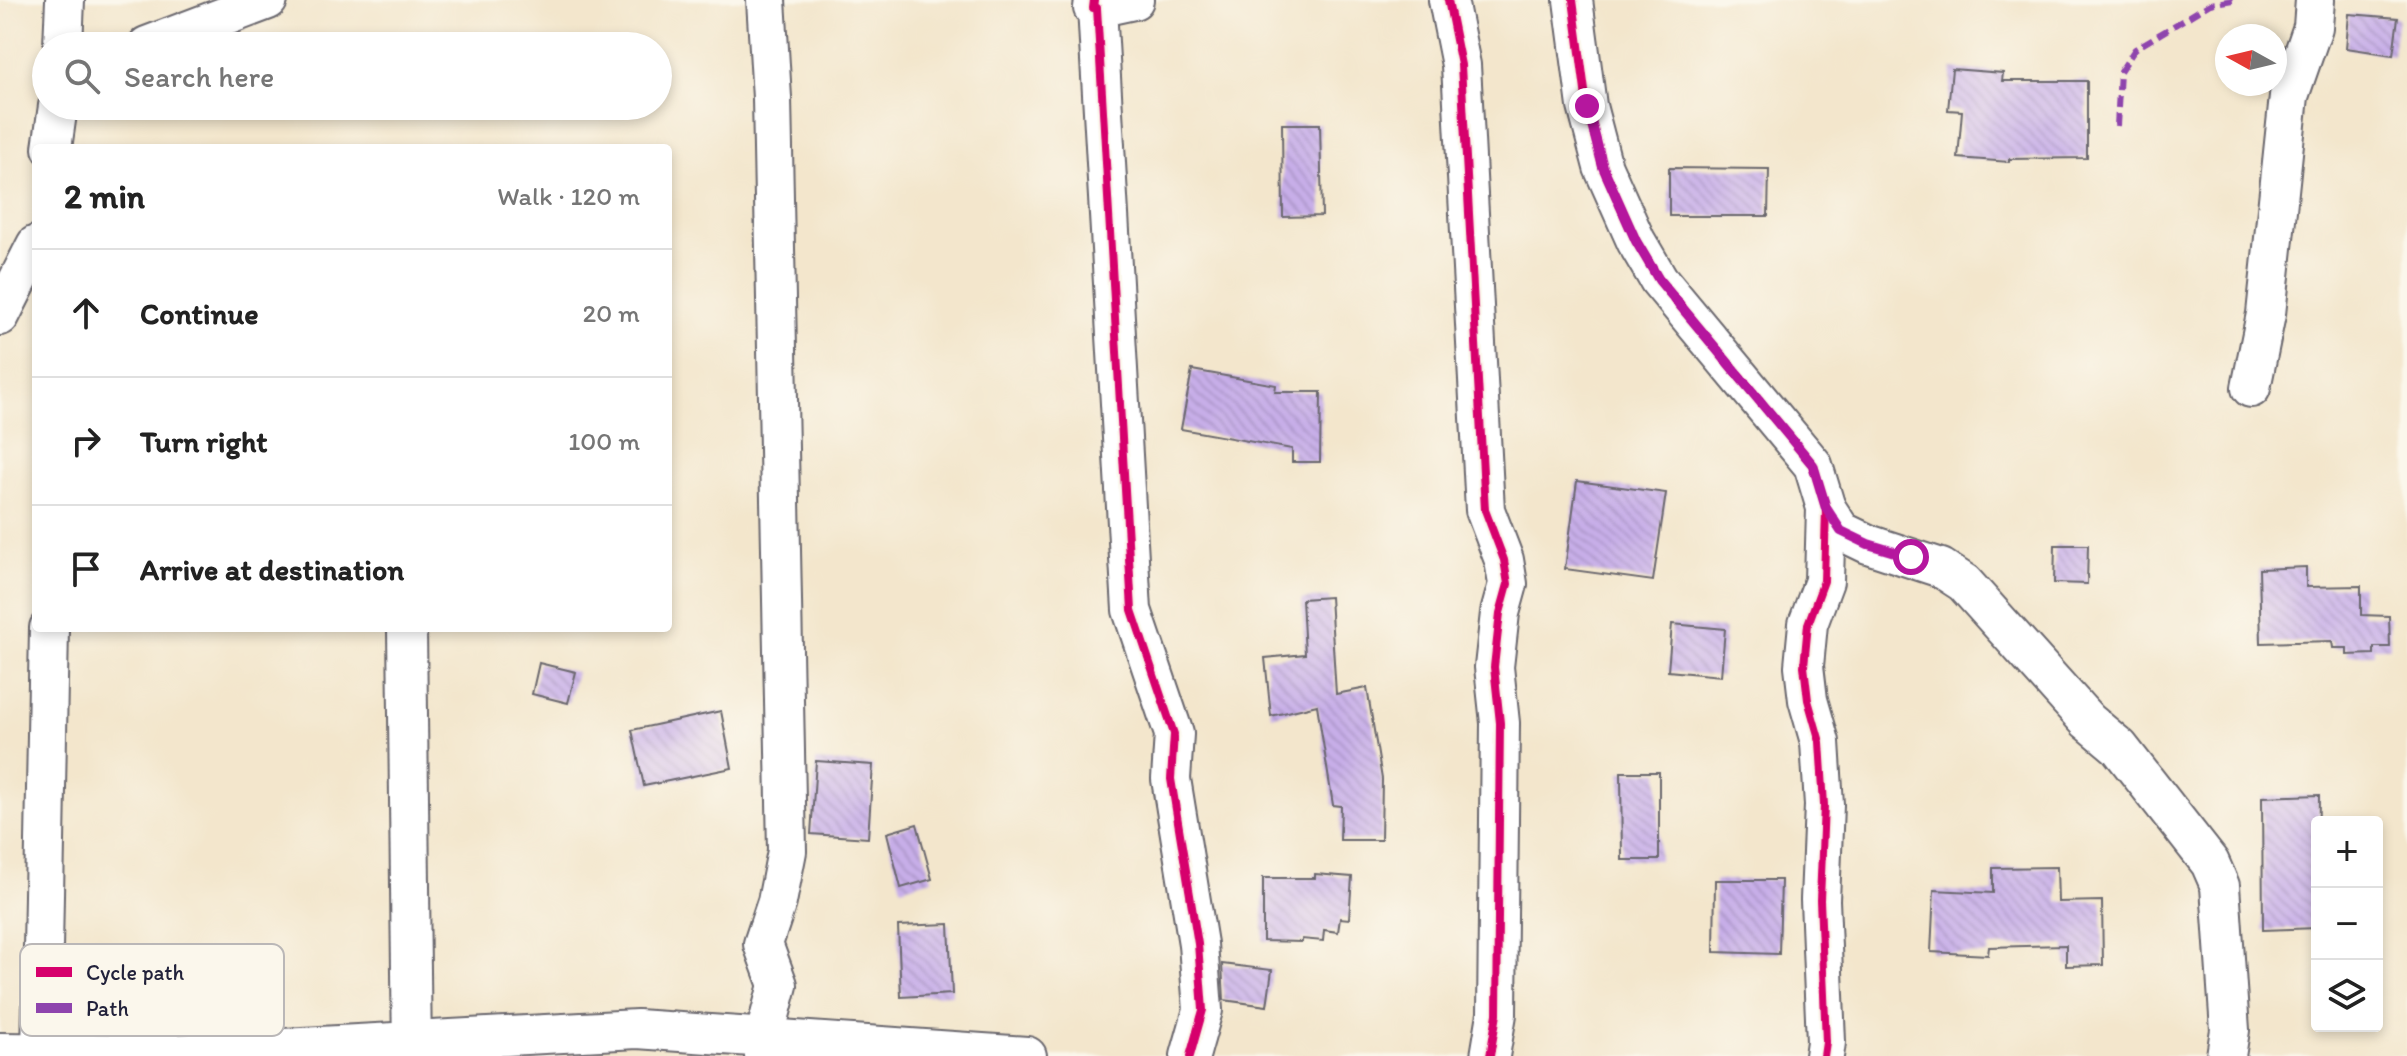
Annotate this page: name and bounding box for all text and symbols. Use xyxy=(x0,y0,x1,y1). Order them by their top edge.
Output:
north arrow xyxy=(2215,24,2287,96)
search box xyxy=(32,32,672,120)
icon: search xyxy=(60,54,104,98)
text: Search here xyxy=(124,58,274,95)
route end xyxy=(1569,88,1605,124)
text: 2 min xyxy=(64,176,145,217)
text: Walk · 120 m xyxy=(497,180,640,212)
icon: ahead xyxy=(64,291,108,335)
text: Continue xyxy=(140,295,259,332)
text: 20 m xyxy=(583,297,640,329)
icon: right xyxy=(64,419,108,463)
text: Turn right xyxy=(140,423,268,460)
text: 100 m xyxy=(568,425,640,457)
route start xyxy=(1893,539,1929,575)
icon: arrive xyxy=(64,547,108,591)
text: Arrive at destination xyxy=(140,551,404,588)
map controls xyxy=(2311,816,2383,1032)
button: + xyxy=(2311,816,2383,888)
button: − xyxy=(2311,888,2383,960)
legend xyxy=(20,944,284,1036)
text: Cycle path xyxy=(86,959,185,986)
button: layers xyxy=(2311,960,2383,1032)
text: Path xyxy=(86,995,129,1022)

